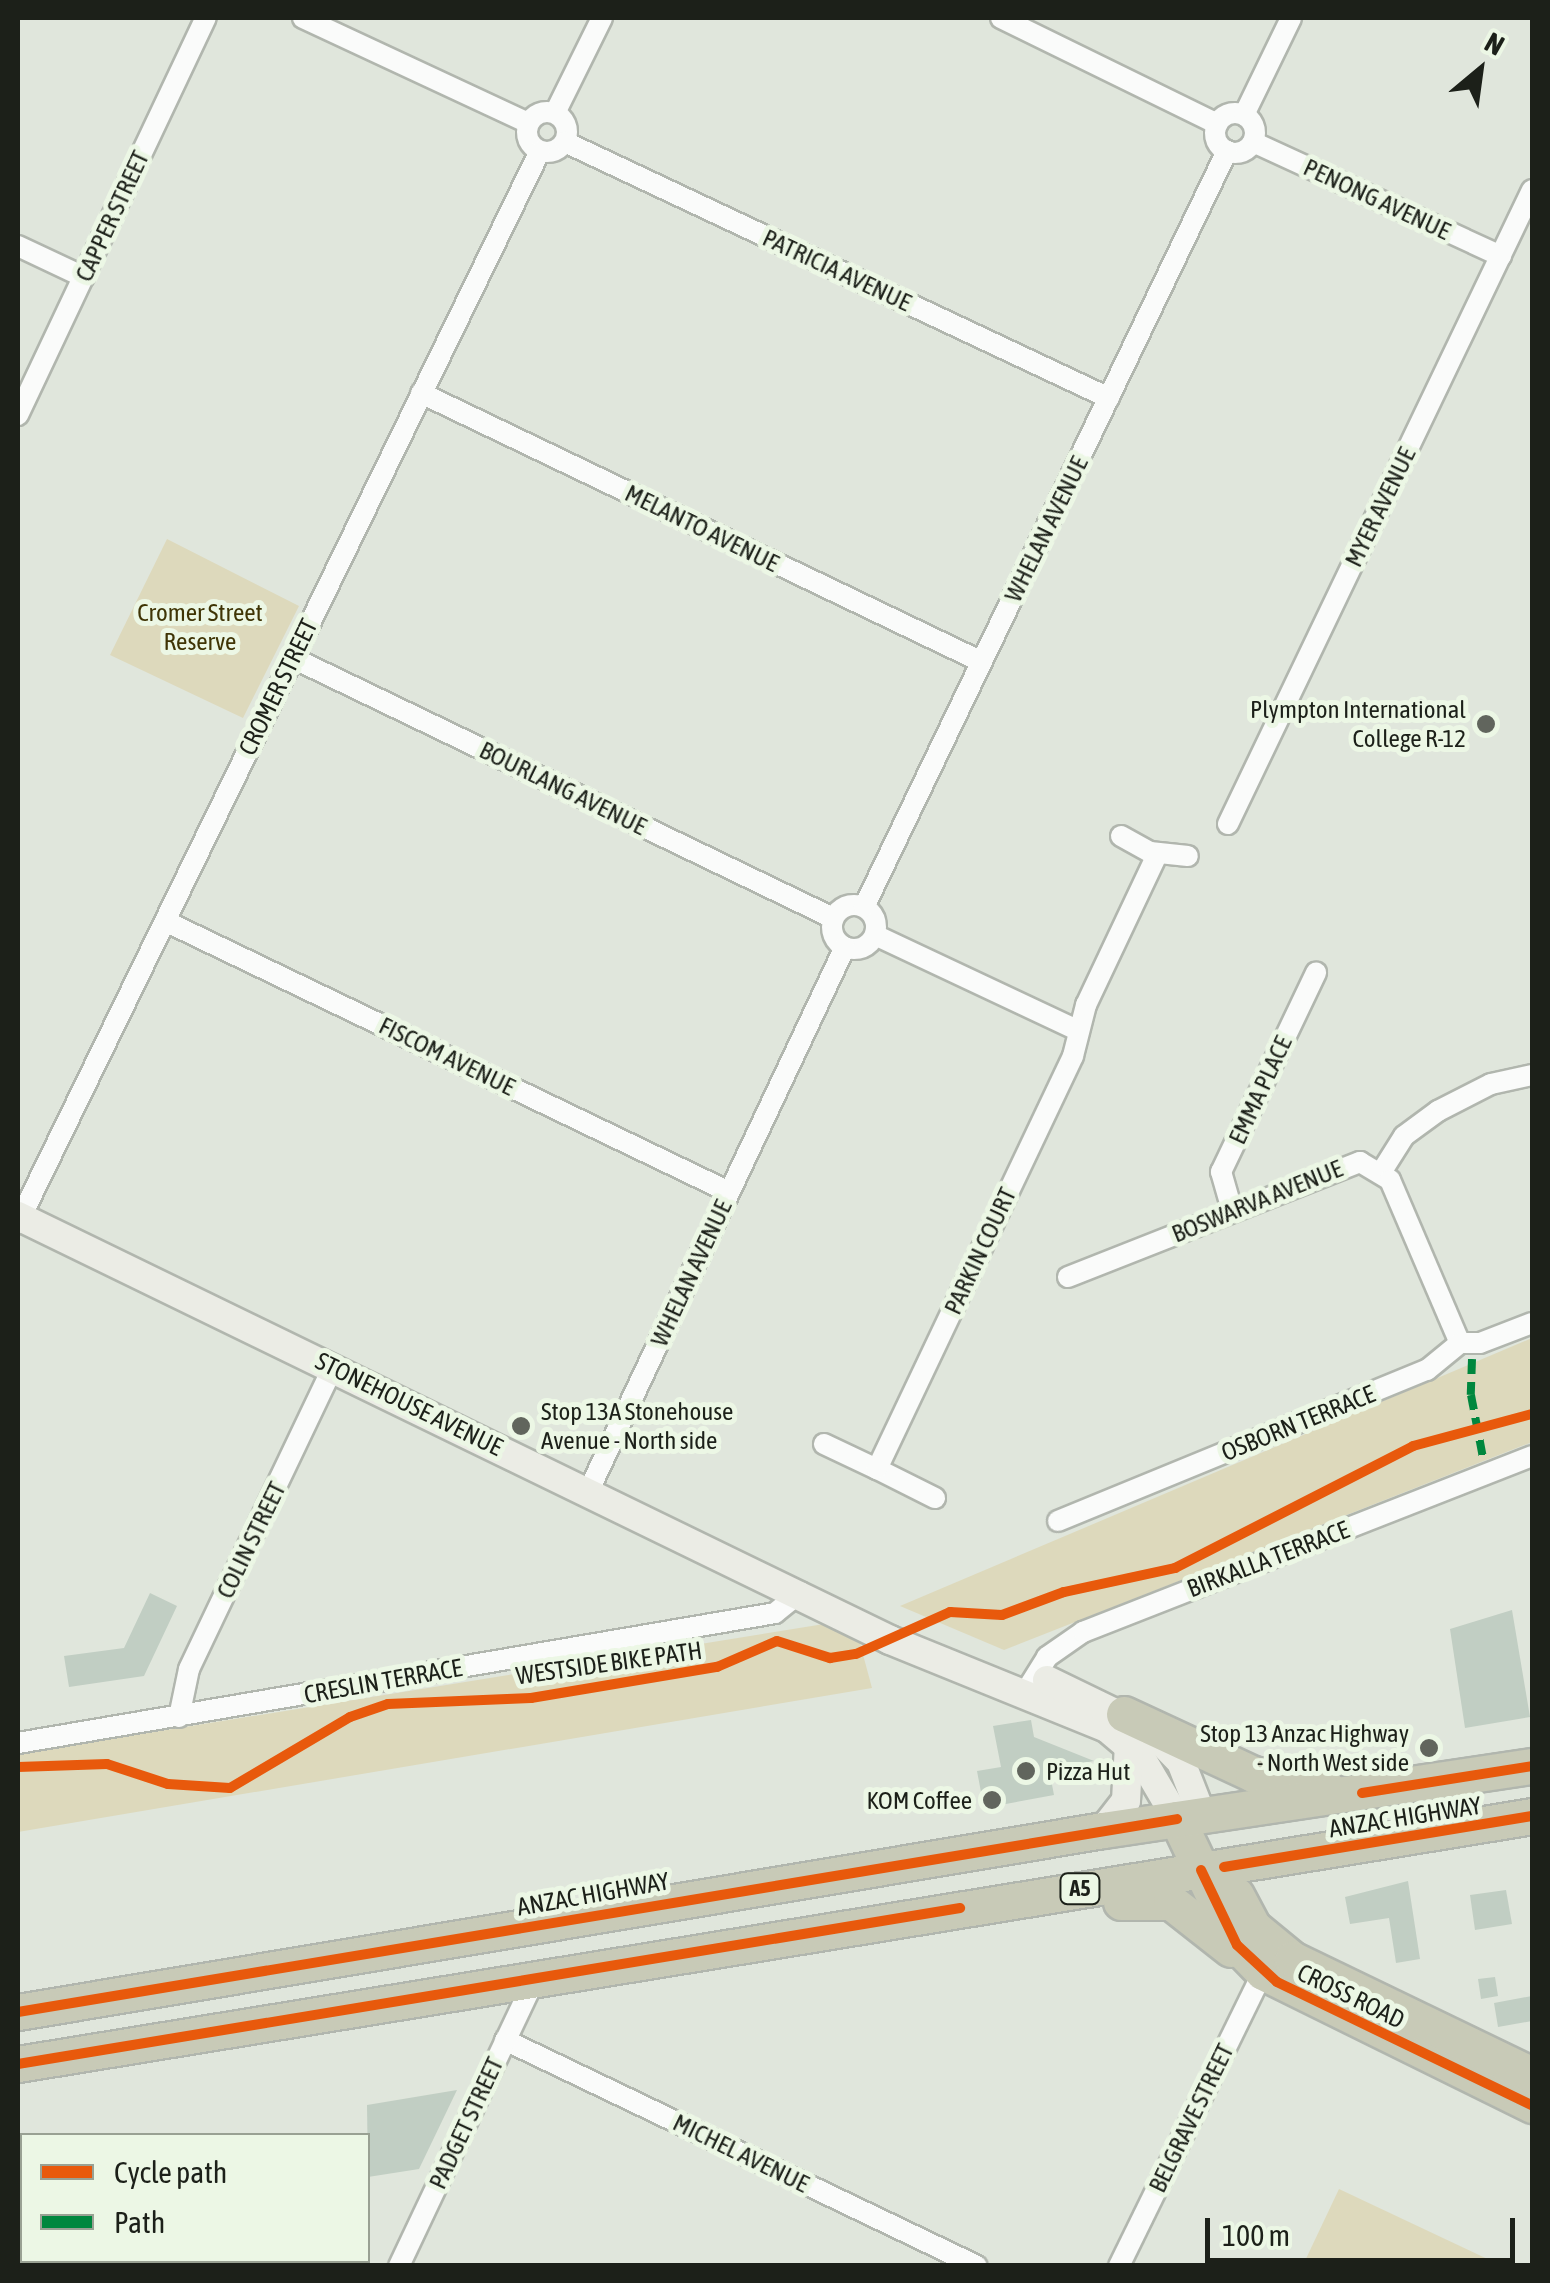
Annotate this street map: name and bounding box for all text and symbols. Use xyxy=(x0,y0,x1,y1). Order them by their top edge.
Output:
north arrow xyxy=(1430,20,1530,120)
text: N xyxy=(1480,26,1510,62)
street label: CAPPER STREET xyxy=(69,146,155,286)
street label: PENONG AVENUE xyxy=(1299,152,1455,246)
street label: PATRICIA AVENUE xyxy=(758,223,916,317)
street label: MYER AVENUE xyxy=(1338,442,1422,572)
street label: WHELAN AVENUE xyxy=(998,451,1094,607)
street label: MELANTO AVENUE xyxy=(620,478,784,578)
park label: Cromer Street Reserve xyxy=(137,598,263,657)
street label: CROMER STREET xyxy=(232,614,324,760)
place label: Plympton International College R-12 xyxy=(1250,695,1466,754)
marker: Plympton International College R-12 xyxy=(1475,713,1497,735)
street label: BOURLANG AVENUE xyxy=(475,735,651,841)
street label: FISCOM AVENUE xyxy=(374,1010,520,1102)
street label: EMMA PLACE xyxy=(1222,1031,1298,1149)
street label: BOSWARVA AVENUE xyxy=(1167,1153,1347,1249)
street label: PARKIN COURT xyxy=(938,1183,1022,1319)
street label: WHELAN AVENUE xyxy=(644,1195,738,1351)
street label: STONEHOUSE AVENUE xyxy=(311,1346,507,1462)
street label: OSBORN TERRACE xyxy=(1217,1379,1379,1467)
place label: Stop 13A Stonehouse Avenue - North side xyxy=(541,1397,733,1456)
marker: Stop 13A Stonehouse Avenue - North side xyxy=(510,1415,532,1437)
street label: COLIN STREET xyxy=(210,1477,292,1603)
street label: BIRKALLA TERRACE xyxy=(1183,1514,1353,1604)
street label: WESTSIDE BIKE PATH xyxy=(514,1635,704,1691)
street label: CRESLIN TERRACE xyxy=(302,1652,464,1710)
place label: Stop 13 Anzac Highway - North West side xyxy=(1200,1719,1409,1778)
marker: Stop 13 Anzac Highway - North West side xyxy=(1418,1737,1440,1759)
place label: Pizza Hut xyxy=(1046,1756,1130,1786)
marker: Pizza Hut xyxy=(1015,1760,1037,1782)
place label: KOM Coffee xyxy=(867,1785,972,1815)
marker: KOM Coffee xyxy=(981,1789,1003,1811)
street label: ANZAC HIGHWAY xyxy=(1327,1790,1483,1844)
street label: ANZAC HIGHWAY xyxy=(515,1866,671,1922)
road number: A5 xyxy=(1058,1872,1102,1906)
street label: CROSS ROAD xyxy=(1292,1957,1410,2035)
street label: BELGRAVE STREET xyxy=(1142,2039,1240,2197)
street label: PADGET STREET xyxy=(422,2052,510,2194)
street label: MICHEL AVENUE xyxy=(668,2107,814,2199)
legend xyxy=(20,2133,370,2263)
text: Cycle path xyxy=(114,2155,227,2189)
scale bar xyxy=(1210,2198,1520,2260)
text: Path xyxy=(114,2205,165,2239)
text: 100 m xyxy=(1222,2218,1290,2252)

